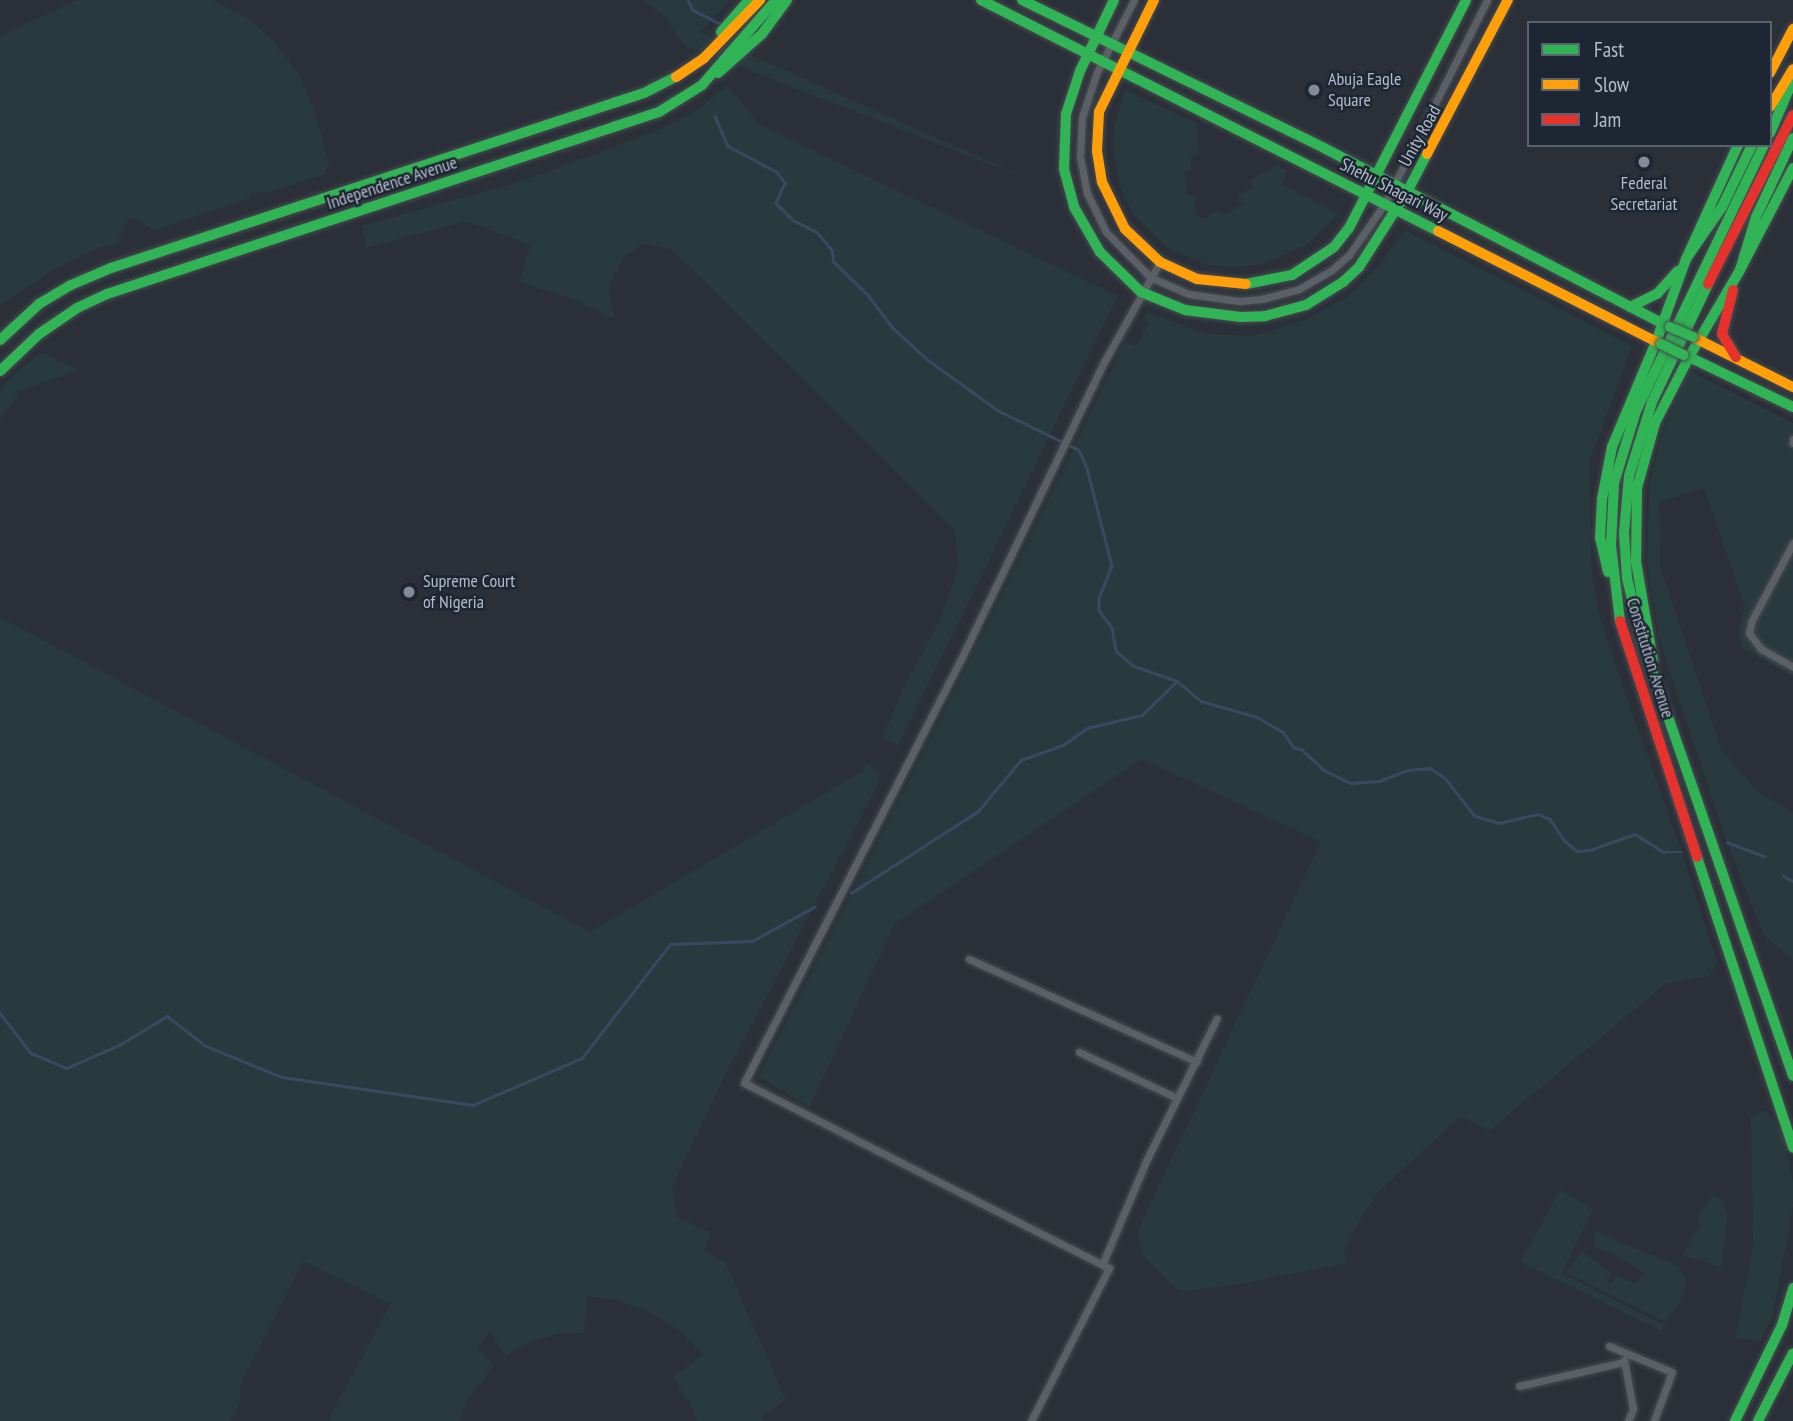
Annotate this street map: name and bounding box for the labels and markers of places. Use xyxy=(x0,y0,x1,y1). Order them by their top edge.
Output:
place label: Abuja Eagle Square xyxy=(1328,69,1401,112)
marker: Abuja Eagle Square xyxy=(1306,82,1322,98)
marker: Federal Secretariat xyxy=(1636,154,1652,170)
place label: Federal Secretariat xyxy=(1611,173,1677,216)
place label: Supreme Court of Nigeria xyxy=(423,571,515,614)
marker: Supreme Court of Nigeria xyxy=(401,584,417,600)

